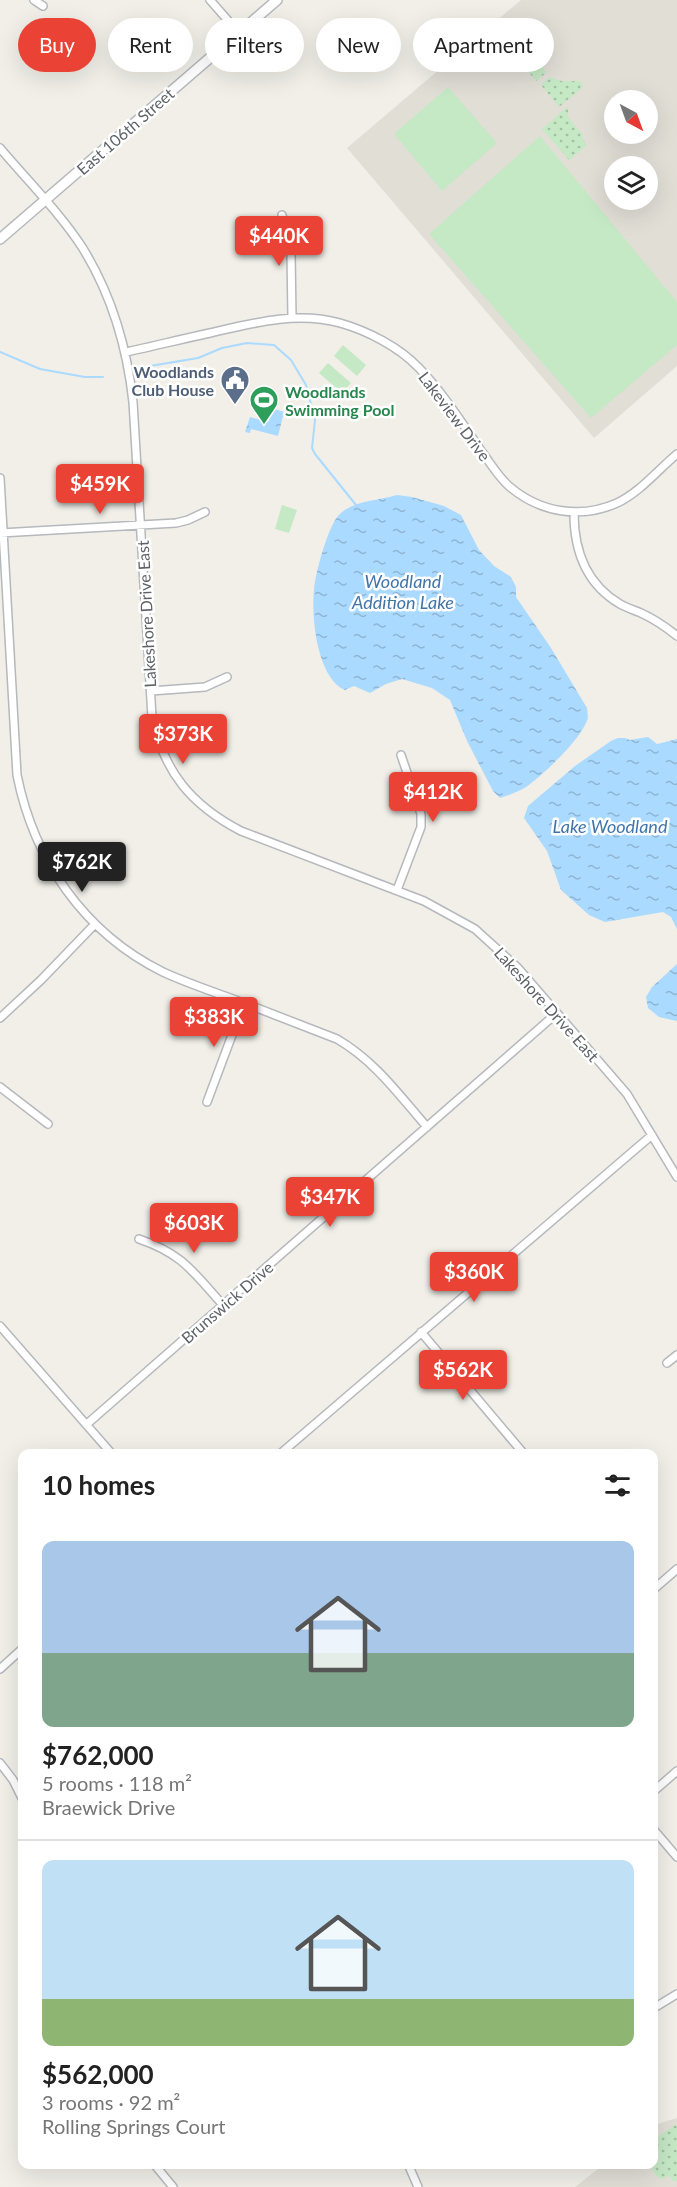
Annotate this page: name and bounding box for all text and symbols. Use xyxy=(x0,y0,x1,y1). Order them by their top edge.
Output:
chip: Buy xyxy=(18,18,96,72)
chip: Rent xyxy=(108,18,193,72)
chip: Filters xyxy=(205,18,304,72)
chip: New xyxy=(316,18,401,72)
chip: Apartment xyxy=(413,18,554,72)
street label: East 106th Street xyxy=(73,83,178,178)
north arrow xyxy=(604,90,658,144)
map controls xyxy=(604,90,658,210)
button: layers xyxy=(604,156,658,210)
pin: $440K xyxy=(237,216,321,267)
text: $440K xyxy=(249,223,309,247)
place label: Woodlands Club House xyxy=(132,362,214,399)
public building icon: Woodlands Club House xyxy=(219,364,251,406)
street label: Lakeview Drive xyxy=(415,368,495,464)
place label: Woodlands Swimming Pool xyxy=(285,382,395,419)
sports icon: Woodlands Swimming Pool xyxy=(248,384,280,426)
pin: $459K xyxy=(58,464,142,515)
text: $459K xyxy=(70,471,130,495)
street label: Lakeshore Drive East xyxy=(133,540,159,688)
water label: Woodland Addition Lake xyxy=(351,570,454,613)
pin: $373K xyxy=(141,714,225,765)
text: $373K xyxy=(153,721,213,745)
pin: $412K xyxy=(391,772,475,823)
text: $412K xyxy=(403,779,463,803)
water label: Lake Woodland xyxy=(553,815,668,837)
pin: $762K xyxy=(40,842,124,893)
text: $762K xyxy=(52,849,112,873)
street label: Lakeshore Drive East xyxy=(491,943,603,1065)
pin: $383K xyxy=(172,997,256,1048)
text: $383K xyxy=(184,1004,244,1028)
pin: $347K xyxy=(288,1177,372,1228)
text: $347K xyxy=(300,1184,360,1208)
pin: $603K xyxy=(152,1203,236,1254)
text: $603K xyxy=(164,1210,224,1234)
pin: $360K xyxy=(432,1252,516,1303)
street label: Brunswick Drive xyxy=(177,1257,277,1347)
text: $360K xyxy=(444,1259,504,1283)
pin: $562K xyxy=(421,1350,505,1401)
text: $562K xyxy=(433,1357,493,1381)
text: 10 homes xyxy=(42,1469,155,1501)
icon: filters xyxy=(601,1469,634,1502)
icon: home xyxy=(284,1580,392,1688)
text: $762,000 xyxy=(42,1739,154,1771)
text: 5 rooms · 118 m² xyxy=(42,1771,192,1795)
text: Braewick Drive xyxy=(42,1795,175,1819)
icon: home xyxy=(284,1899,392,2007)
text: $562,000 xyxy=(42,2058,154,2090)
text: 3 rooms · 92 m² xyxy=(42,2090,180,2114)
text: Rolling Springs Court xyxy=(42,2114,226,2138)

